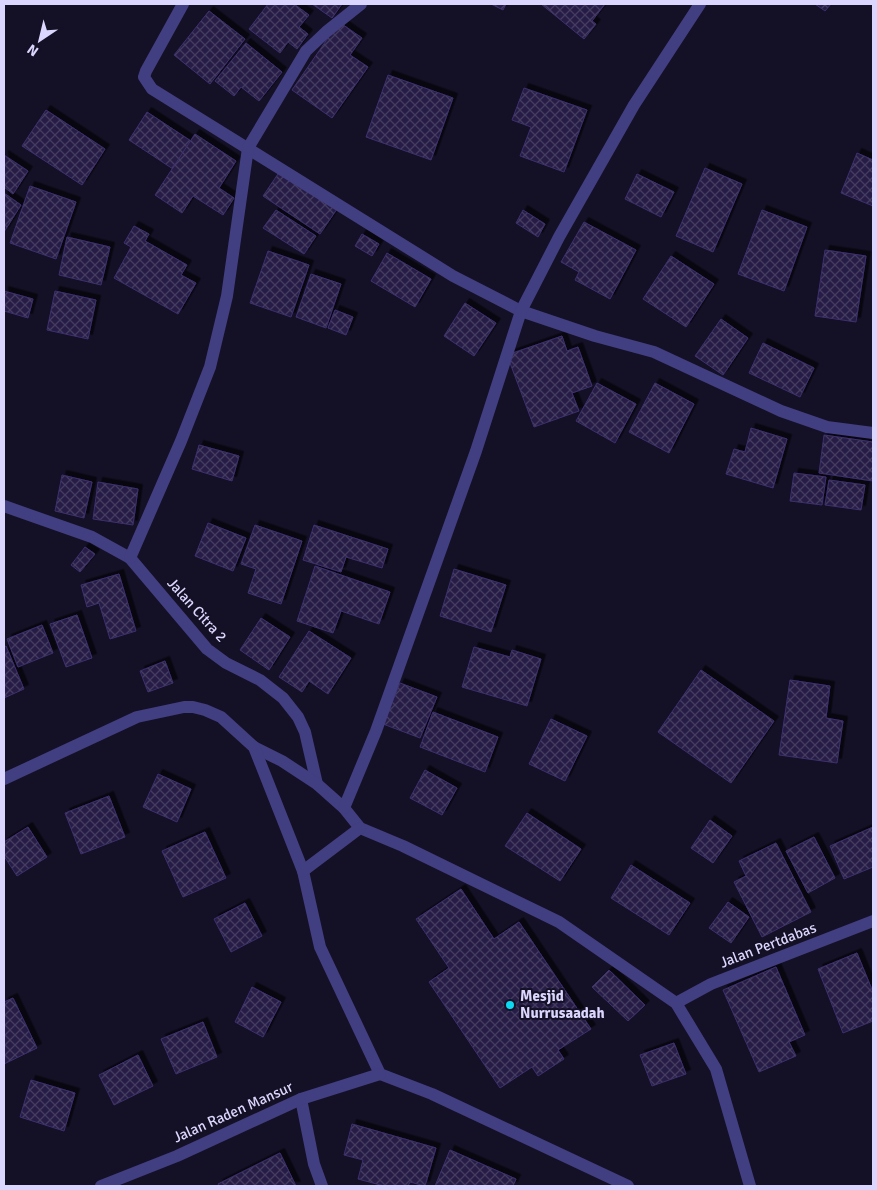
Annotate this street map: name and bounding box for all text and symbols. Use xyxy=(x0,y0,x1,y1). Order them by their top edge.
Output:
north arrow xyxy=(15,15,65,65)
text: N xyxy=(24,40,42,60)
street label: Jalan Citra 2 xyxy=(163,574,231,646)
street label: Jalan Pertdabas xyxy=(717,918,819,972)
place label: Mesjid Nurrusaadah xyxy=(520,987,605,1022)
marker: Mesjid Nurrusaadah xyxy=(504,999,516,1011)
street label: Jalan Raden Mansur xyxy=(170,1077,296,1146)

